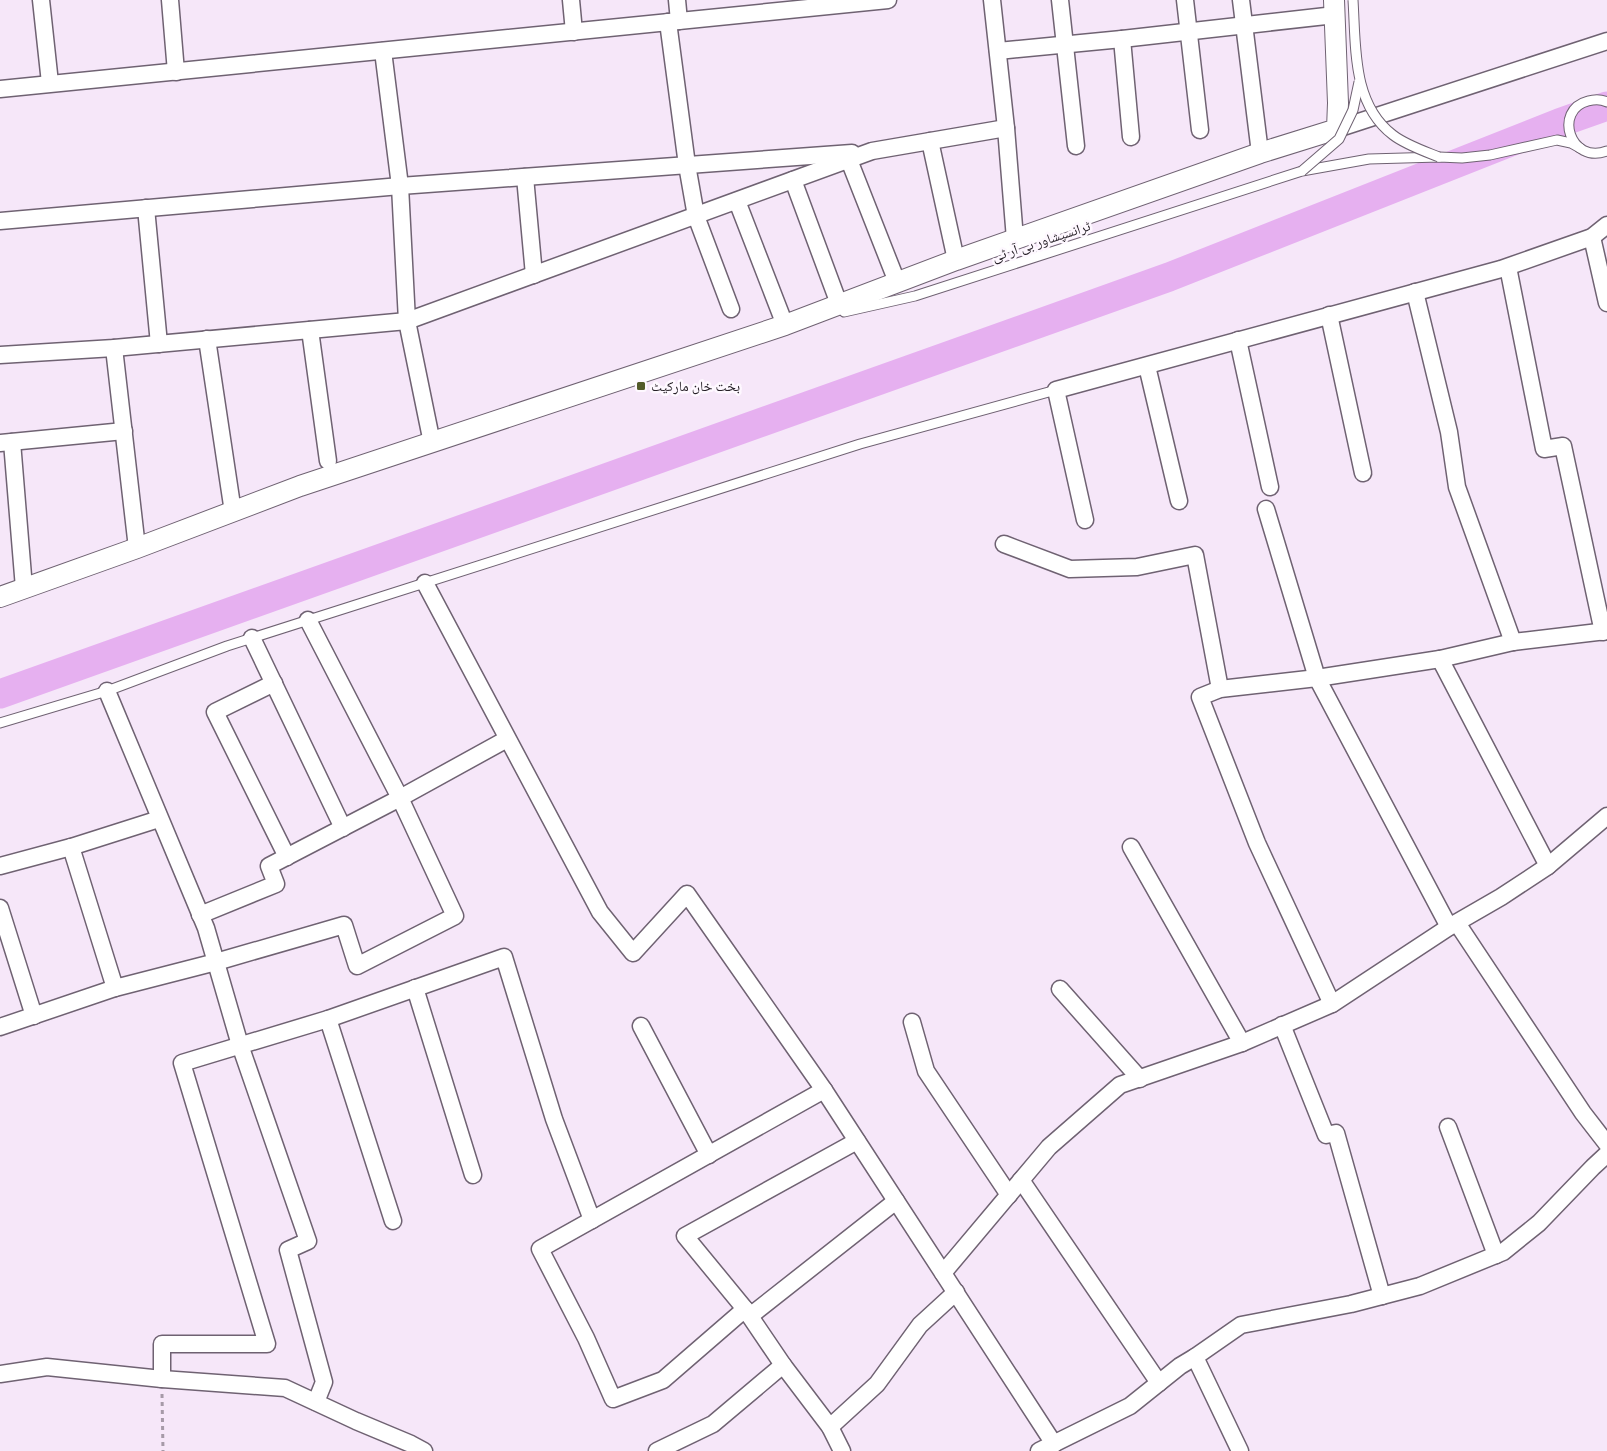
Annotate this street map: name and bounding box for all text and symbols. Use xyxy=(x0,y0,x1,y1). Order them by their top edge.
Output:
street label: ٹرانسپشاور بی آر ٹی xyxy=(989,216,1093,266)
place label: بخت خان مارکیٹ xyxy=(651,377,740,395)
marker: بخت خان مارکیٹ xyxy=(635,380,647,392)

